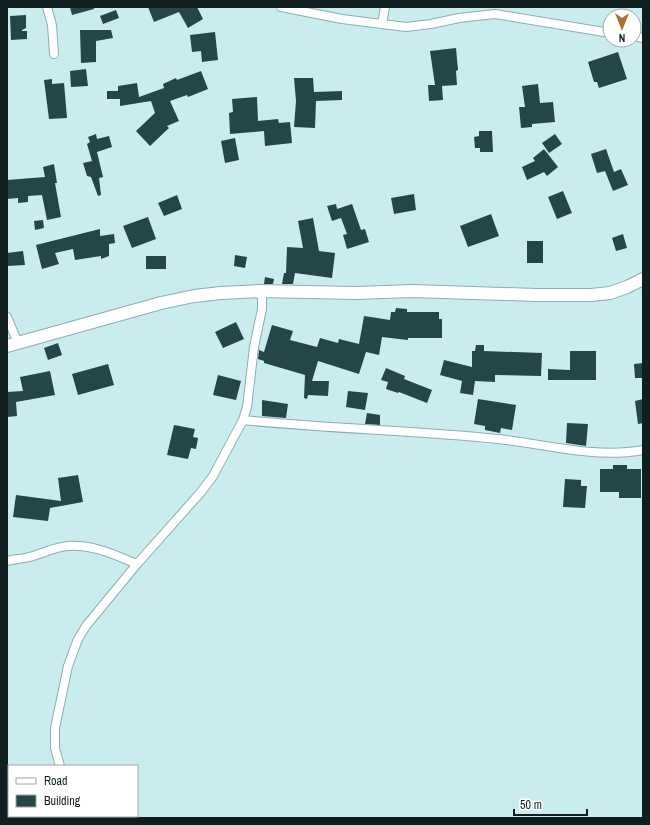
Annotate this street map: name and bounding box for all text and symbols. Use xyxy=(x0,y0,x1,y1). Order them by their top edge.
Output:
north arrow xyxy=(602,8,642,48)
text: N xyxy=(619,31,625,45)
legend xyxy=(8,765,138,817)
text: Road xyxy=(44,773,68,789)
scale bar xyxy=(514,791,587,817)
text: Building xyxy=(44,793,81,809)
text: 50 m xyxy=(520,797,542,813)

